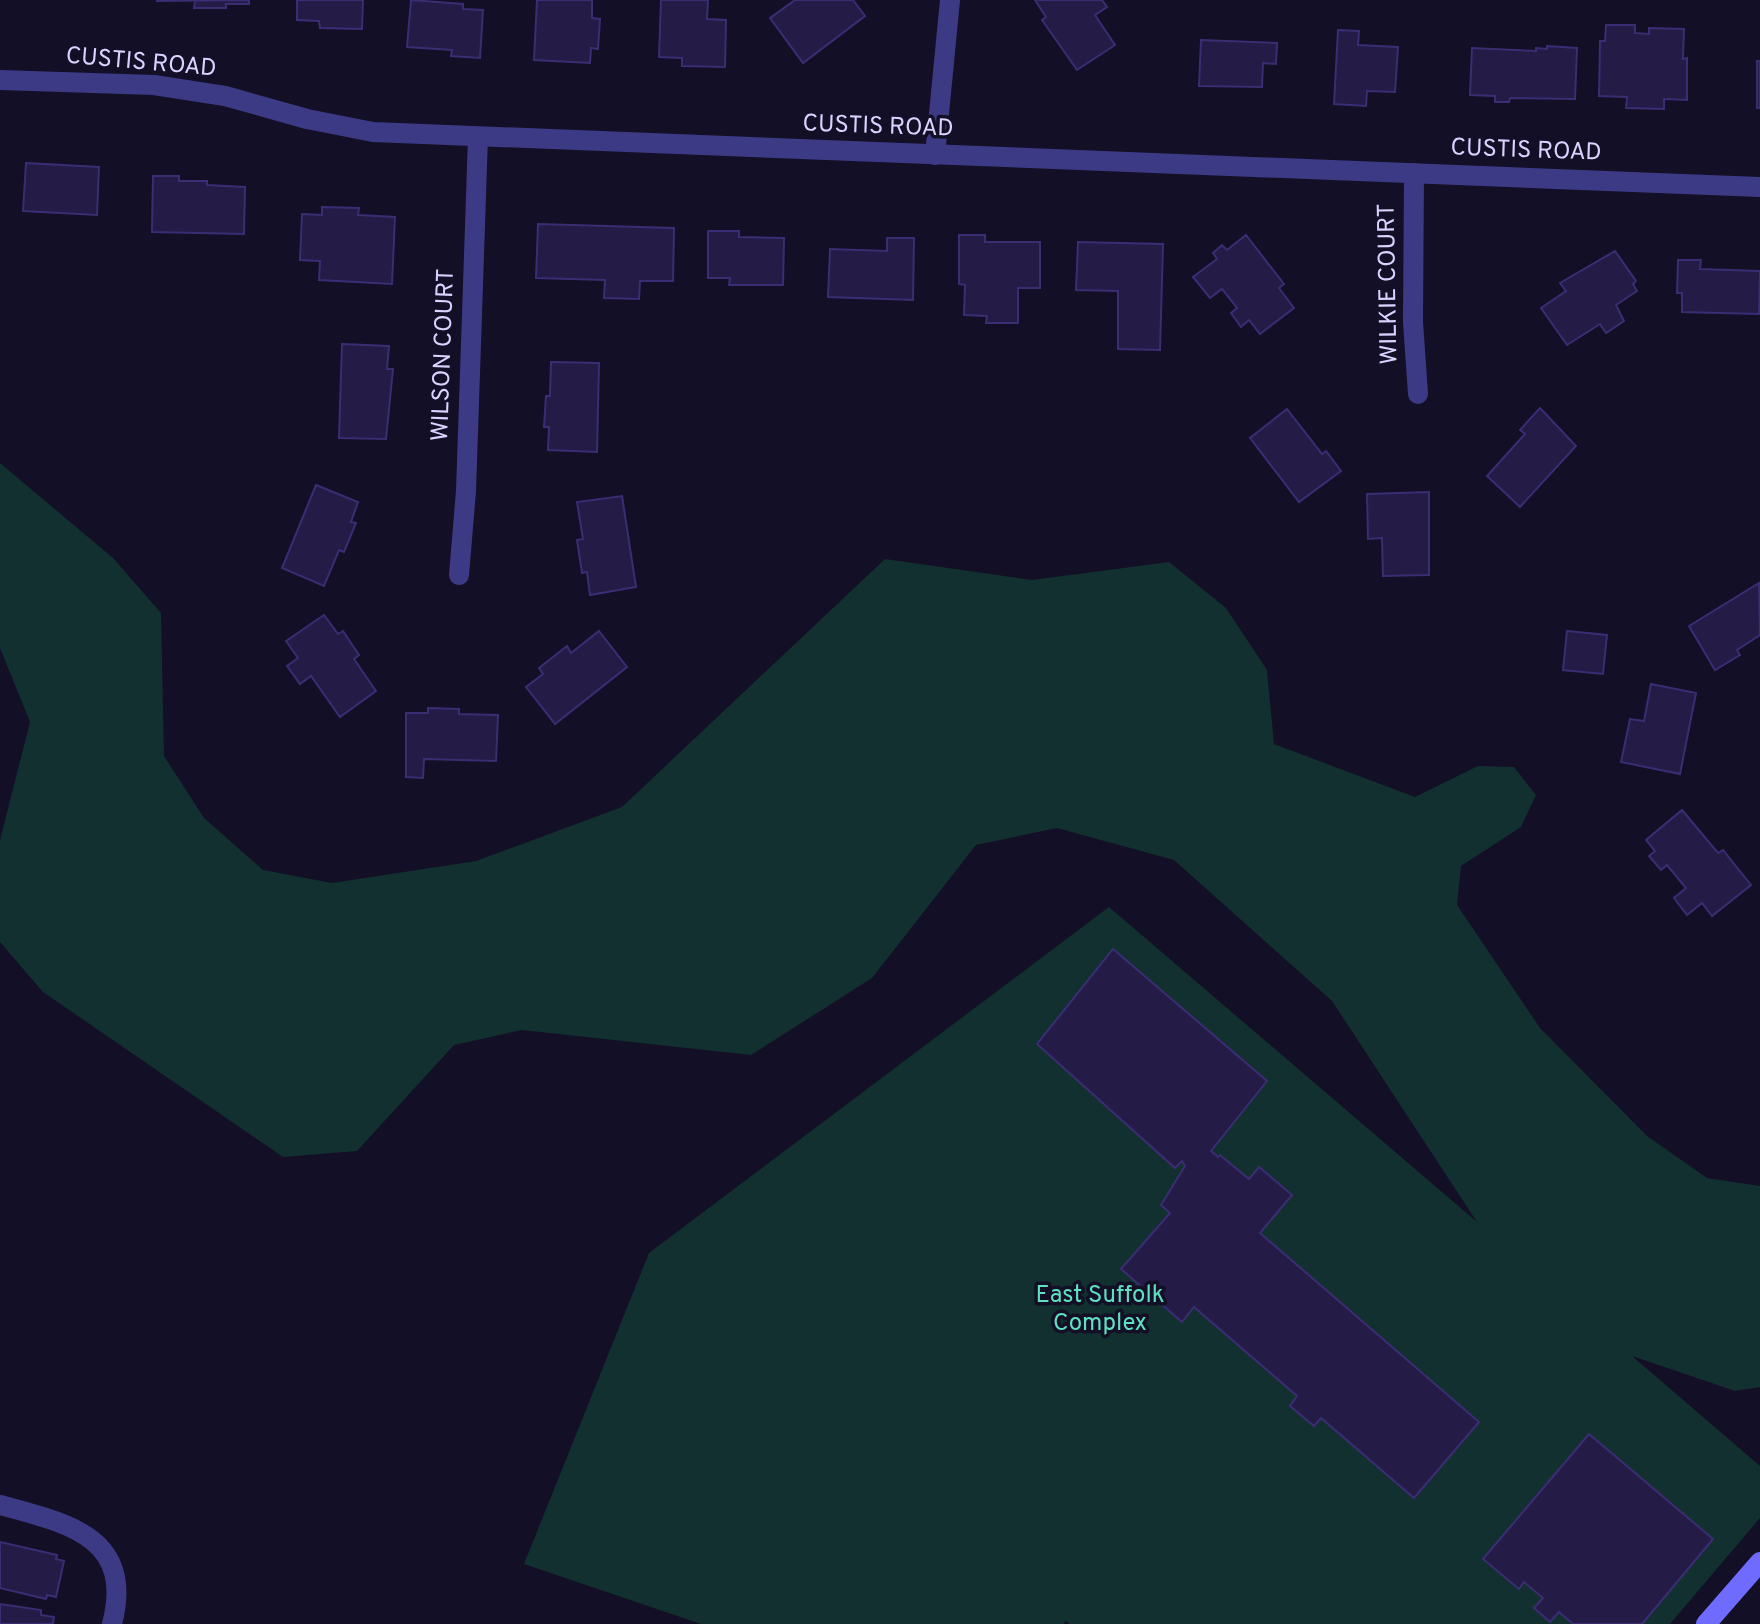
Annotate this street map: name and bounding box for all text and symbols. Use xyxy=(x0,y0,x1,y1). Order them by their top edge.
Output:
street label: CUSTIS ROAD xyxy=(64,41,218,85)
street label: CUSTIS ROAD xyxy=(802,109,954,145)
street label: CUSTIS ROAD xyxy=(1450,133,1602,169)
street label: WILKIE COURT xyxy=(1373,203,1405,365)
street label: WILSON COURT xyxy=(426,268,462,442)
park label: East Suffolk Complex xyxy=(1035,1281,1165,1339)

